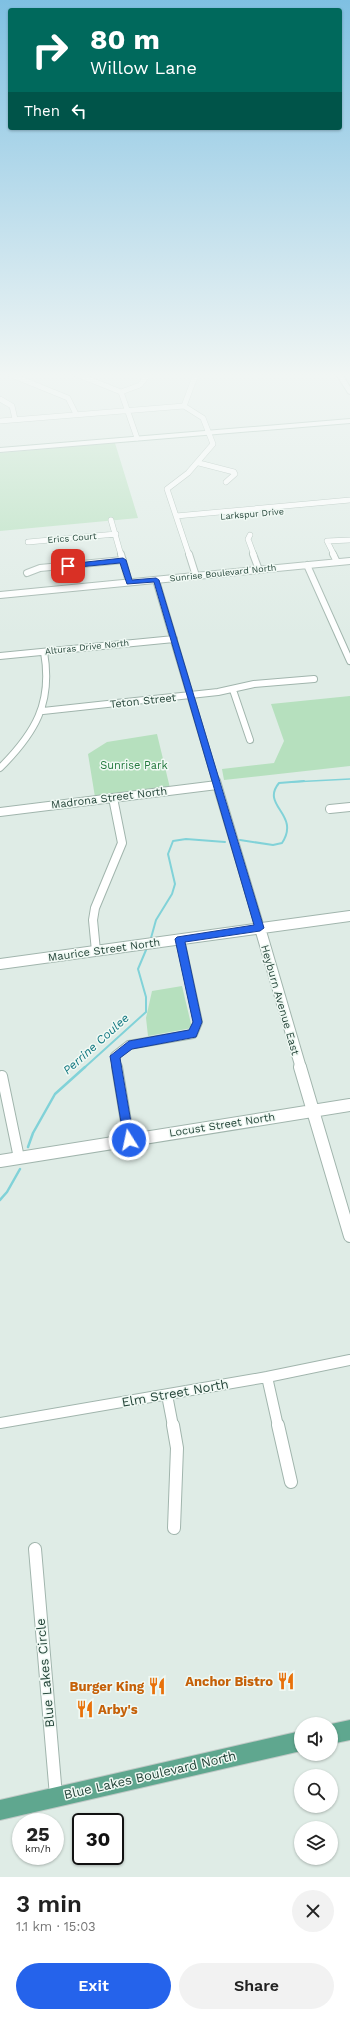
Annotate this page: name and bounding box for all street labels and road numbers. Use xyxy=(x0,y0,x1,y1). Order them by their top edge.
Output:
street label: Larkspur Drive xyxy=(220,506,284,522)
street label: Erics Court xyxy=(47,531,97,545)
street label: Sunrise Boulevard North xyxy=(169,562,277,584)
street label: Alturas Drive North xyxy=(44,638,130,656)
street label: Teton Street xyxy=(109,691,177,711)
street label: Madrona Street North xyxy=(50,784,168,812)
street label: Maurice Street North xyxy=(47,936,161,964)
street label: Heyburn Avenue East xyxy=(258,943,302,1057)
street label: Locust Street North xyxy=(168,1110,276,1140)
street label: Elm Street North xyxy=(120,1376,230,1410)
street label: Blue Lakes Circle xyxy=(33,1618,57,1728)
street label: Blue Lakes Boulevard North xyxy=(62,1748,238,1802)

